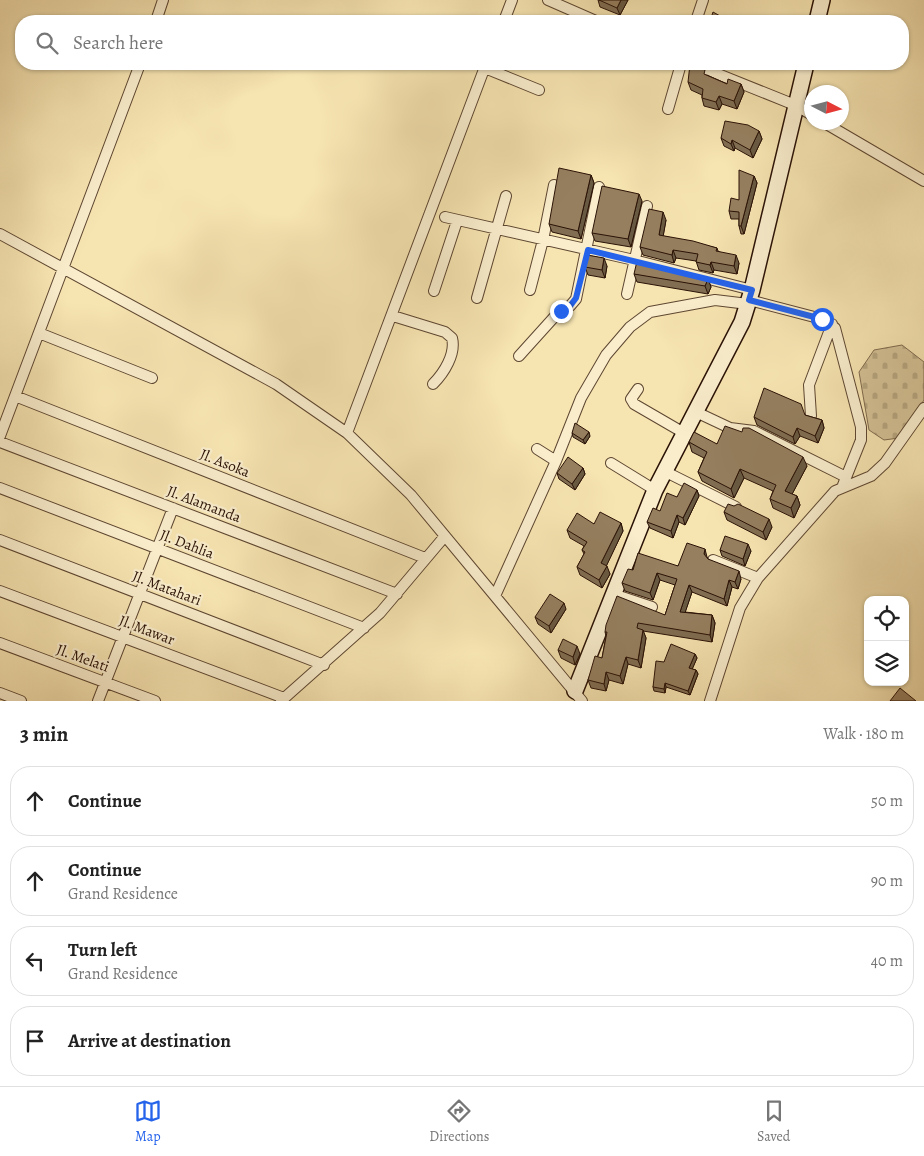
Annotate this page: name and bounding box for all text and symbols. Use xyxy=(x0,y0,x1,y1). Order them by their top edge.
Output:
search box xyxy=(15,15,909,70)
icon: search xyxy=(33,29,61,57)
text: Search here xyxy=(73,30,163,56)
north arrow xyxy=(804,85,849,130)
route end xyxy=(550,300,573,323)
route start xyxy=(811,308,834,331)
street label: Jl. Asoka xyxy=(197,444,253,482)
street label: Jl. Alamanda xyxy=(164,481,244,527)
street label: Jl. Dahlia xyxy=(157,525,217,563)
street label: Jl. Matahari xyxy=(130,566,204,610)
map controls xyxy=(864,596,909,686)
button: locate xyxy=(864,596,909,641)
street label: Jl. Mawar xyxy=(116,610,178,650)
street label: Jl. Melati xyxy=(54,639,112,677)
button: layers xyxy=(864,641,909,686)
text: 3 min xyxy=(20,720,68,748)
text: Walk · 180 m xyxy=(823,723,904,745)
icon: ahead xyxy=(21,787,49,815)
text: Continue xyxy=(68,788,142,814)
text: 50 m xyxy=(871,790,903,812)
text: Continue xyxy=(68,857,142,883)
icon: ahead xyxy=(21,867,49,895)
text: 90 m xyxy=(871,870,903,892)
text: Grand Residence xyxy=(68,883,178,905)
text: Turn left xyxy=(68,937,137,963)
icon: left xyxy=(21,947,49,975)
text: 40 m xyxy=(871,950,903,972)
text: Grand Residence xyxy=(68,963,178,985)
icon: arrive xyxy=(21,1027,49,1055)
text: Arrive at destination xyxy=(68,1028,231,1054)
tab: Map xyxy=(134,1097,162,1146)
tab: Directions xyxy=(429,1097,489,1146)
tab: Saved xyxy=(757,1097,790,1146)

